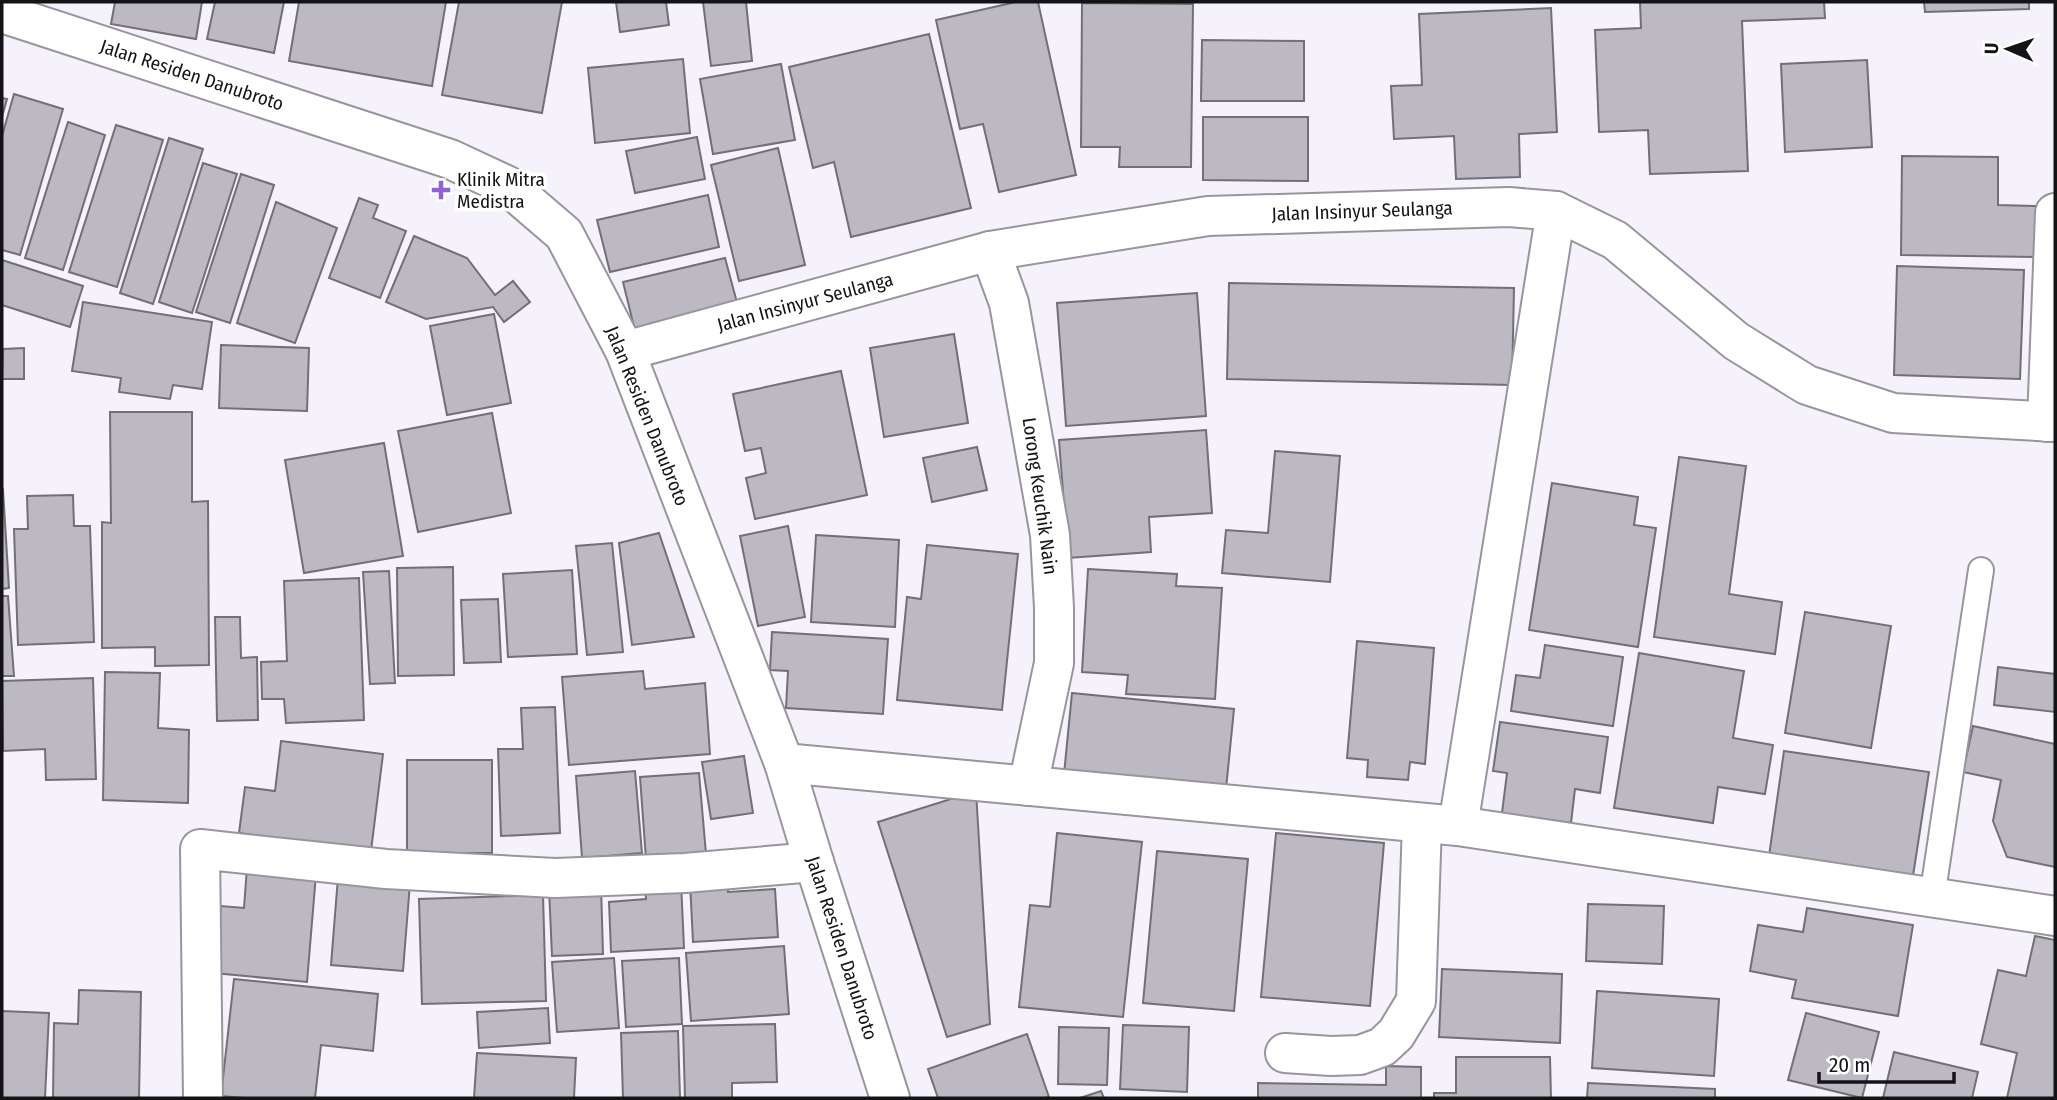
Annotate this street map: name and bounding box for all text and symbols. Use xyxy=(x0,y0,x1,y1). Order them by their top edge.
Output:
north arrow xyxy=(1973,14,2043,84)
street label: Jalan Residen Danubroto xyxy=(97,34,287,116)
text: U xyxy=(1980,42,2003,54)
place label: Klinik Mitra Medistra xyxy=(457,168,545,213)
marker: Klinik Mitra Medistra xyxy=(431,180,451,200)
street label: Jalan Insinyur Seulanga xyxy=(1271,196,1453,226)
street label: Jalan Insinyur Seulanga xyxy=(715,267,895,337)
street label: Jalan Residen Danubroto xyxy=(600,323,694,509)
street label: Lorong Keuchik Nain xyxy=(1018,416,1062,576)
street label: Jalan Residen Danubroto xyxy=(801,853,883,1043)
scale bar xyxy=(1819,1040,1954,1084)
text: 20 m xyxy=(1829,1052,1870,1078)

